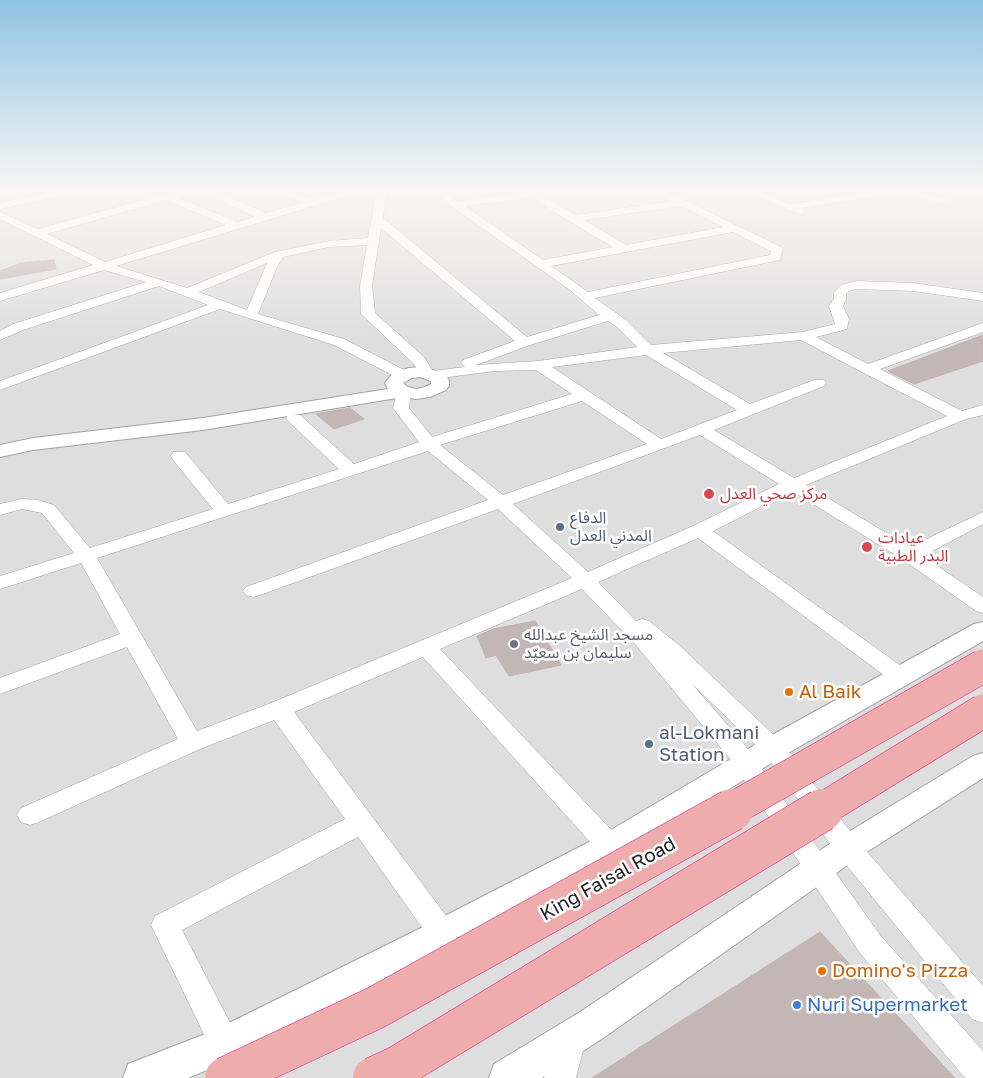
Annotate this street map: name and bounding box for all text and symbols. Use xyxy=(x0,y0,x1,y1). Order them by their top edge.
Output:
place label: مركز صحي العدل xyxy=(720,484,827,504)
marker: مركز صحي العدل xyxy=(702,487,716,501)
place label: الدفاع المدني العدل xyxy=(570,508,652,546)
marker: الدفاع المدني العدل xyxy=(554,521,566,533)
place label: عيادات البدر الطبية xyxy=(878,528,948,566)
marker: عيادات البدر الطبية xyxy=(860,540,874,554)
place label: مسجد الشيخ عبدالله سليمان بن سعيّد xyxy=(524,625,653,663)
marker: مسجد الشيخ عبدالله سليمان بن سعيّد xyxy=(508,638,520,650)
place label: Al Baik xyxy=(799,681,861,703)
marker: Al Baik xyxy=(783,686,795,698)
place label: al-Lokmani Station xyxy=(659,722,759,766)
marker: al-Lokmani Station xyxy=(643,738,655,750)
street label: King Faisal Road xyxy=(536,832,680,926)
place label: Domino's Pizza xyxy=(832,960,968,982)
marker: Domino's Pizza xyxy=(816,965,828,977)
place label: Nuri Supermarket xyxy=(807,994,968,1016)
marker: Nuri Supermarket xyxy=(791,999,803,1011)

